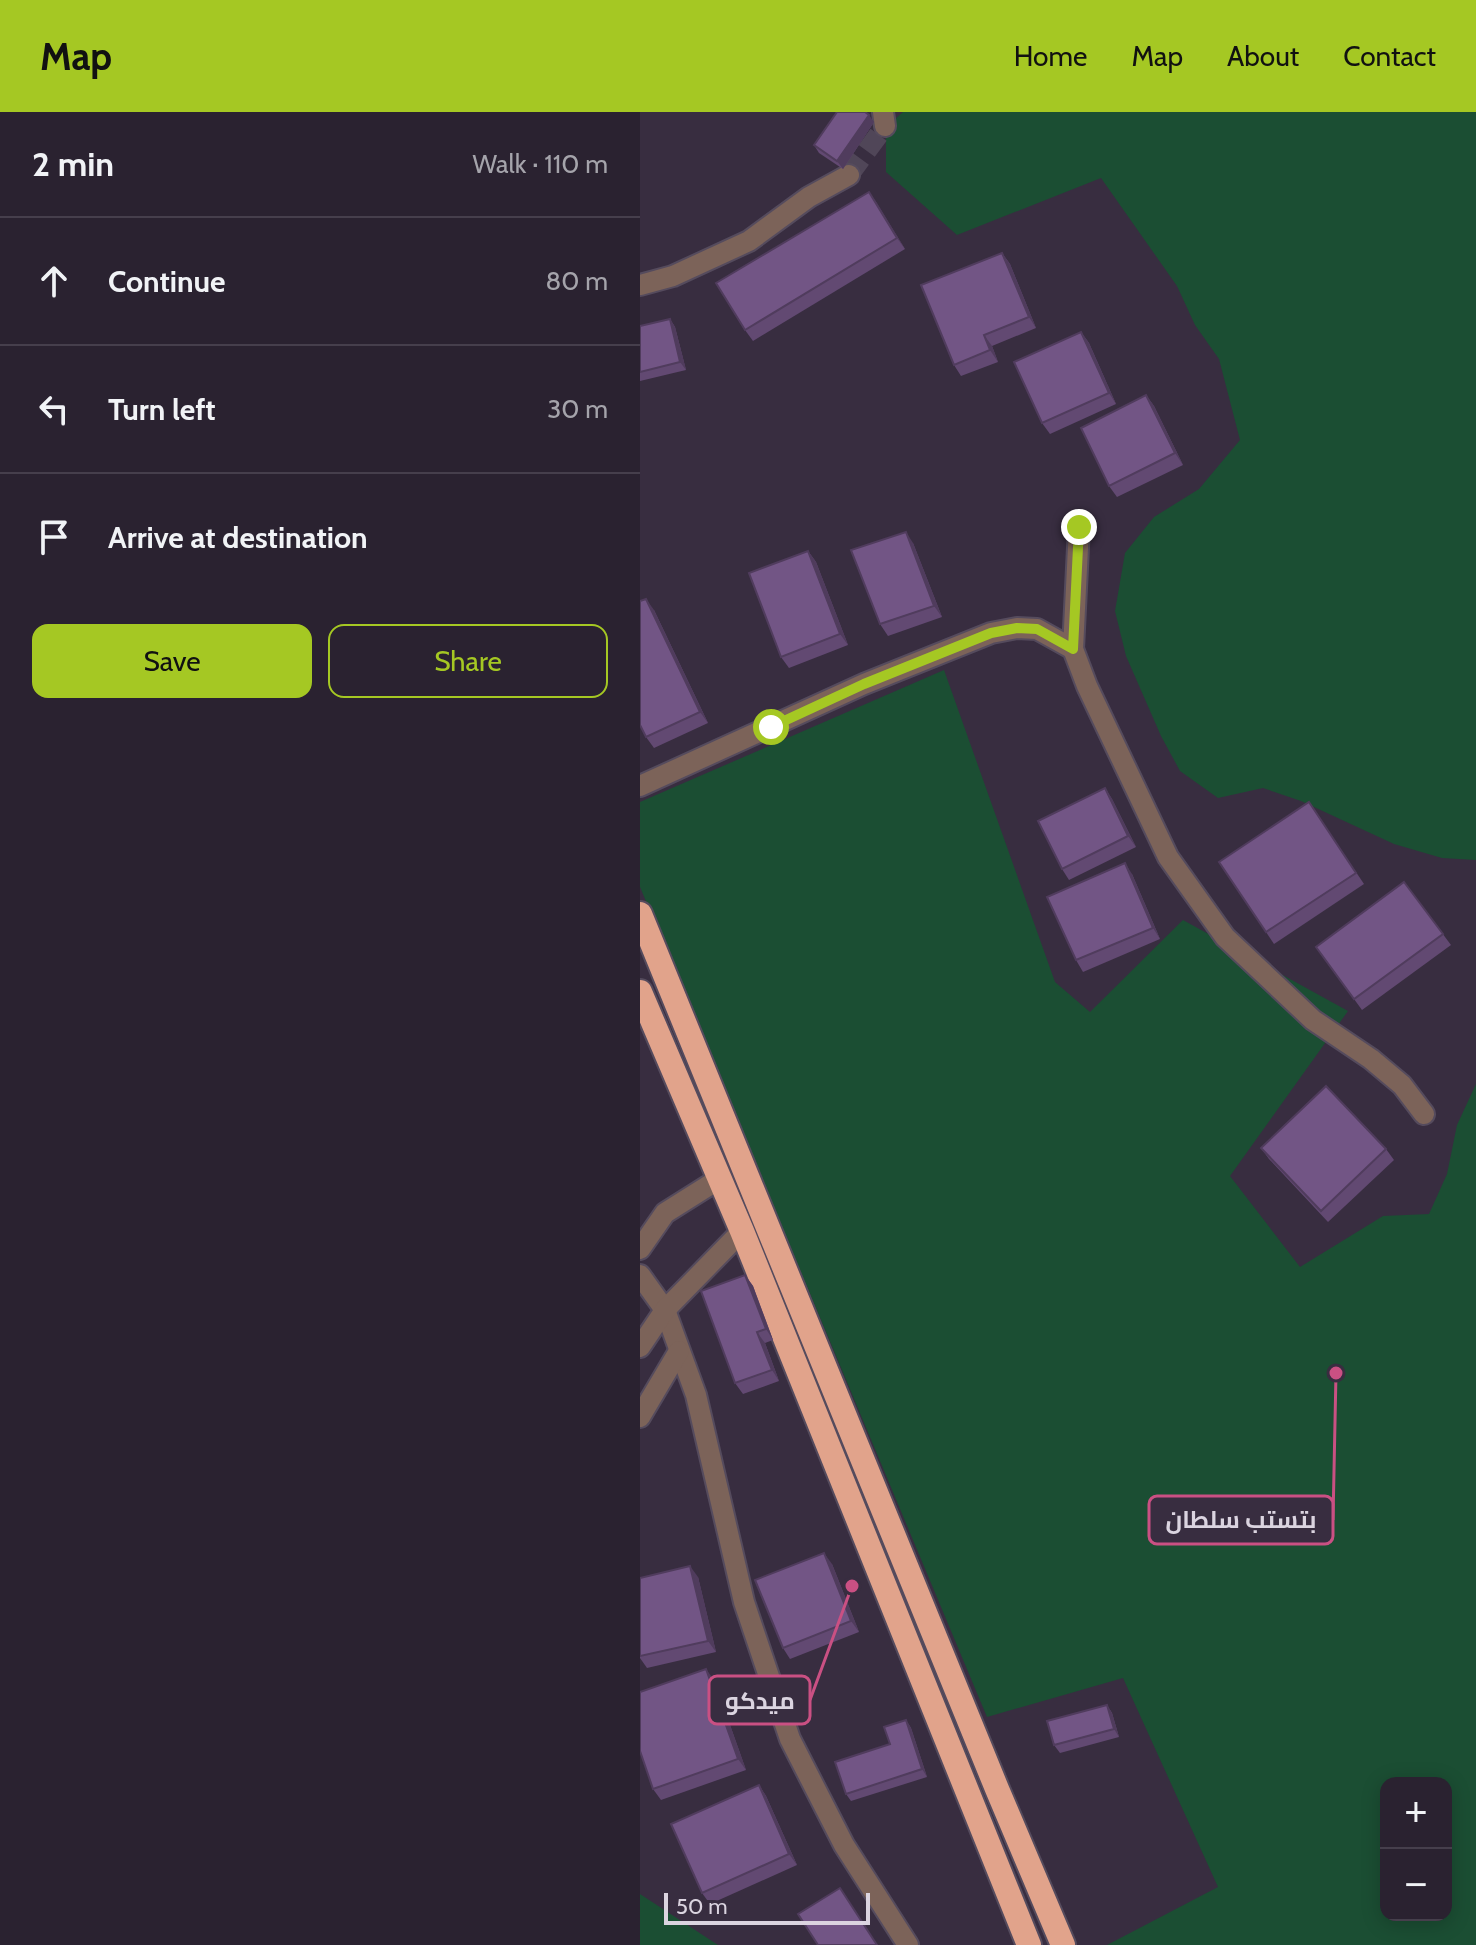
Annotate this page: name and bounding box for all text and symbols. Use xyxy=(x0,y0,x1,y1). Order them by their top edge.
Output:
text: Map xyxy=(40,33,112,80)
text: Home xyxy=(1014,39,1087,73)
text: Map xyxy=(1131,39,1183,73)
text: About xyxy=(1227,39,1299,73)
text: Contact xyxy=(1343,39,1436,73)
text: 2 min xyxy=(32,143,114,185)
text: Walk · 110 m xyxy=(473,148,608,180)
icon: ahead xyxy=(32,259,76,303)
text: Continue xyxy=(108,263,225,300)
text: 80 m xyxy=(545,265,608,297)
icon: left xyxy=(32,387,76,431)
text: Turn left xyxy=(108,391,216,428)
text: 30 m xyxy=(547,393,608,425)
route end xyxy=(1061,509,1097,545)
icon: arrive xyxy=(32,515,76,559)
text: Arrive at destination xyxy=(108,519,368,556)
button: Save xyxy=(32,624,312,698)
button: Share xyxy=(328,624,608,698)
route start xyxy=(753,709,789,745)
callout: بتستب سلطان xyxy=(1149,1496,1333,1544)
text: بتستب سلطان xyxy=(1165,1505,1317,1534)
callout: ميدكو xyxy=(709,1676,810,1724)
text: ميدكو xyxy=(725,1686,795,1715)
map controls xyxy=(1380,1777,1452,1921)
button: + xyxy=(1380,1777,1452,1849)
button: − xyxy=(1380,1849,1452,1921)
scale bar xyxy=(664,1889,870,1925)
text: 50 m xyxy=(676,1893,728,1920)

